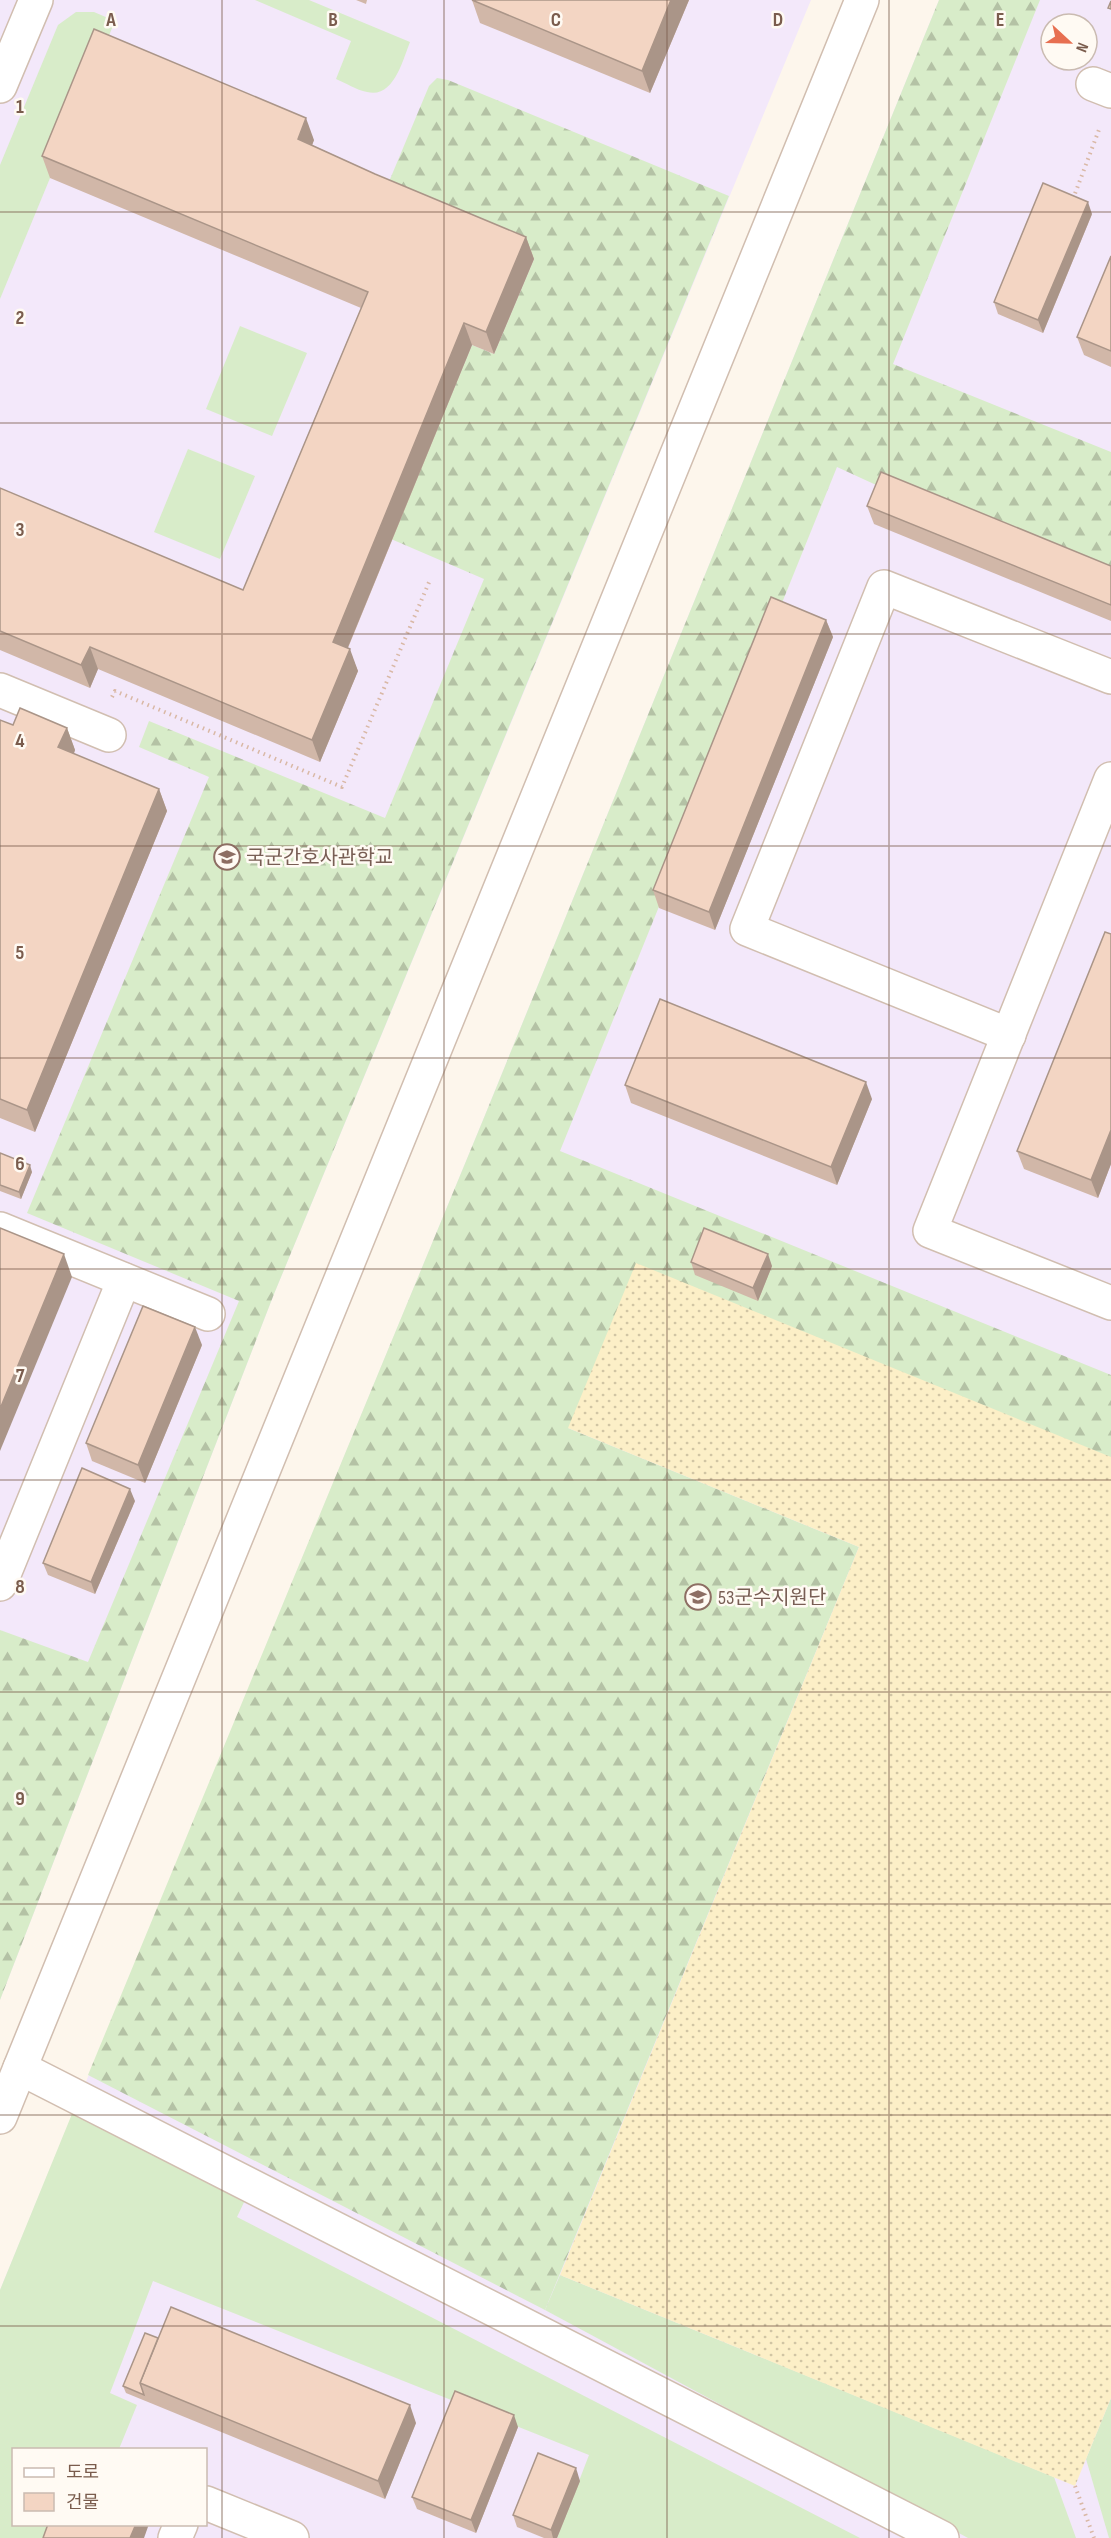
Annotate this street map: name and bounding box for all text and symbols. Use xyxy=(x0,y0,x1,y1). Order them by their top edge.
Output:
text: A xyxy=(105,8,116,32)
text: B xyxy=(328,8,338,32)
text: C xyxy=(551,8,561,32)
text: D xyxy=(773,8,783,32)
text: E xyxy=(996,8,1004,32)
north arrow xyxy=(1039,12,1099,72)
text: N xyxy=(1071,40,1092,55)
text: 1 xyxy=(16,95,24,119)
text: 2 xyxy=(16,306,24,330)
text: 3 xyxy=(16,518,25,542)
text: 4 xyxy=(15,729,25,753)
school or university icon: 국군간호사관학교 xyxy=(212,842,242,872)
place label: 국군간호사관학교 xyxy=(246,846,393,870)
text: 5 xyxy=(16,941,25,965)
text: 6 xyxy=(15,1152,25,1176)
text: 7 xyxy=(16,1364,25,1388)
text: 8 xyxy=(15,1575,25,1599)
school or university icon: 53군수지원단 xyxy=(683,1582,713,1612)
place label: 53군수지원단 xyxy=(718,1586,826,1610)
text: 9 xyxy=(15,1787,25,1811)
legend xyxy=(12,2448,207,2526)
text: 도로 xyxy=(66,2462,99,2483)
text: 건물 xyxy=(66,2492,99,2513)

